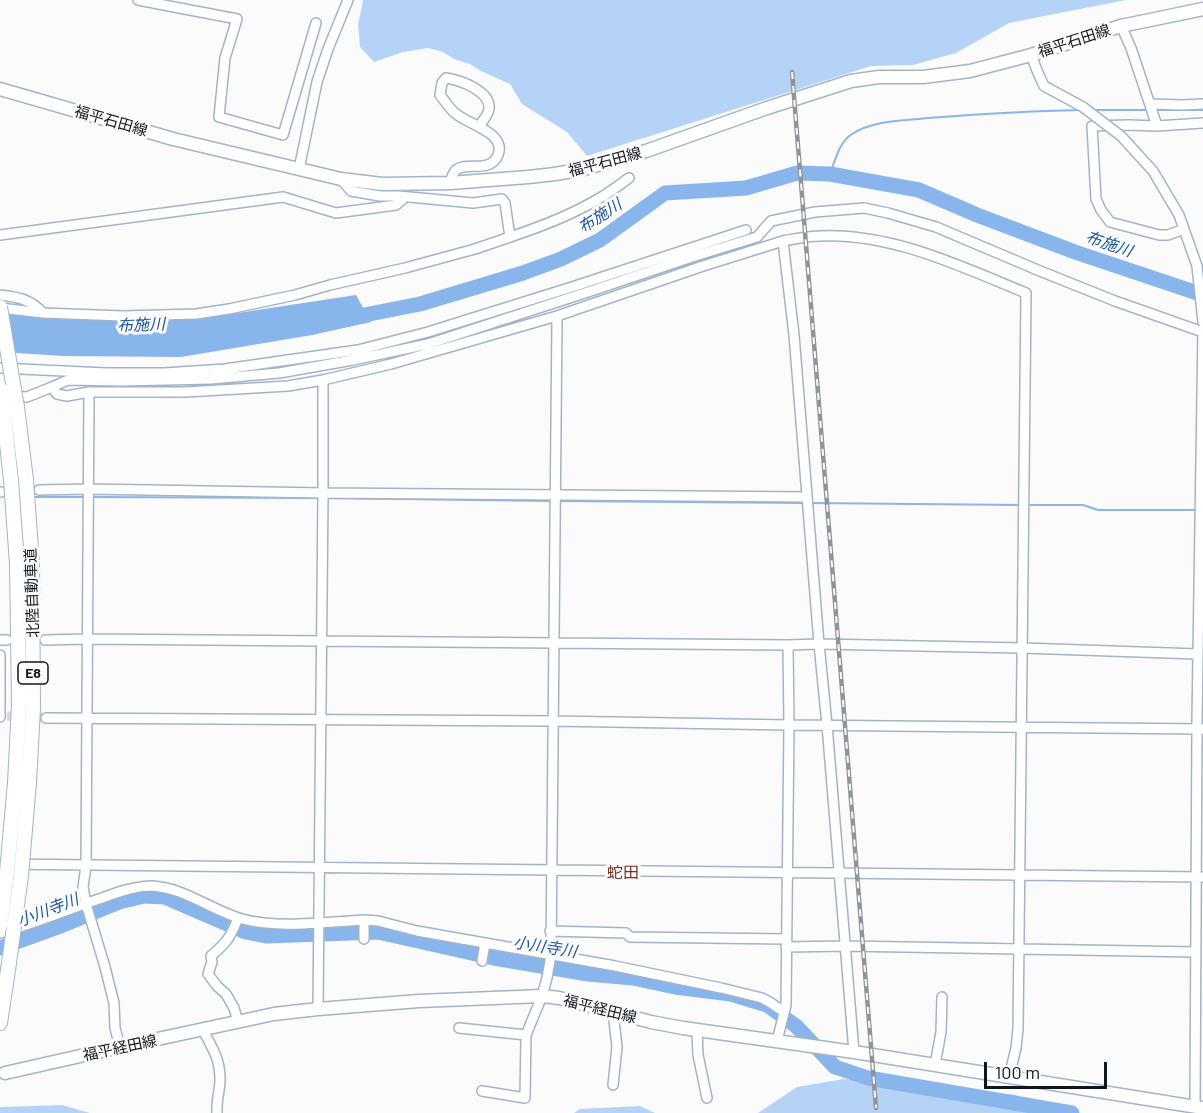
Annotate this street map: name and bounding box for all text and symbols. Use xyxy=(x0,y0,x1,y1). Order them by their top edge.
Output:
street label: 福平石田線 xyxy=(1036,21,1112,61)
street label: 福平石田線 xyxy=(72,102,150,140)
street label: 福平石田線 xyxy=(566,144,644,180)
water label: 布施川 xyxy=(575,195,625,237)
water label: 布施川 xyxy=(1083,227,1135,261)
water label: 布施川 xyxy=(117,315,165,335)
street label: 北陸自動車道 xyxy=(21,548,43,638)
road number: E8 xyxy=(18,662,48,684)
district label: 蛇田 xyxy=(607,863,639,883)
water label: 小川寺川 xyxy=(15,890,81,930)
water label: 小川寺川 xyxy=(512,933,578,961)
street label: 福平経田線 xyxy=(561,991,639,1027)
street label: 福平経田線 xyxy=(81,1031,159,1065)
scale bar xyxy=(987,1050,1110,1088)
text: 100 m xyxy=(995,1061,1040,1083)

